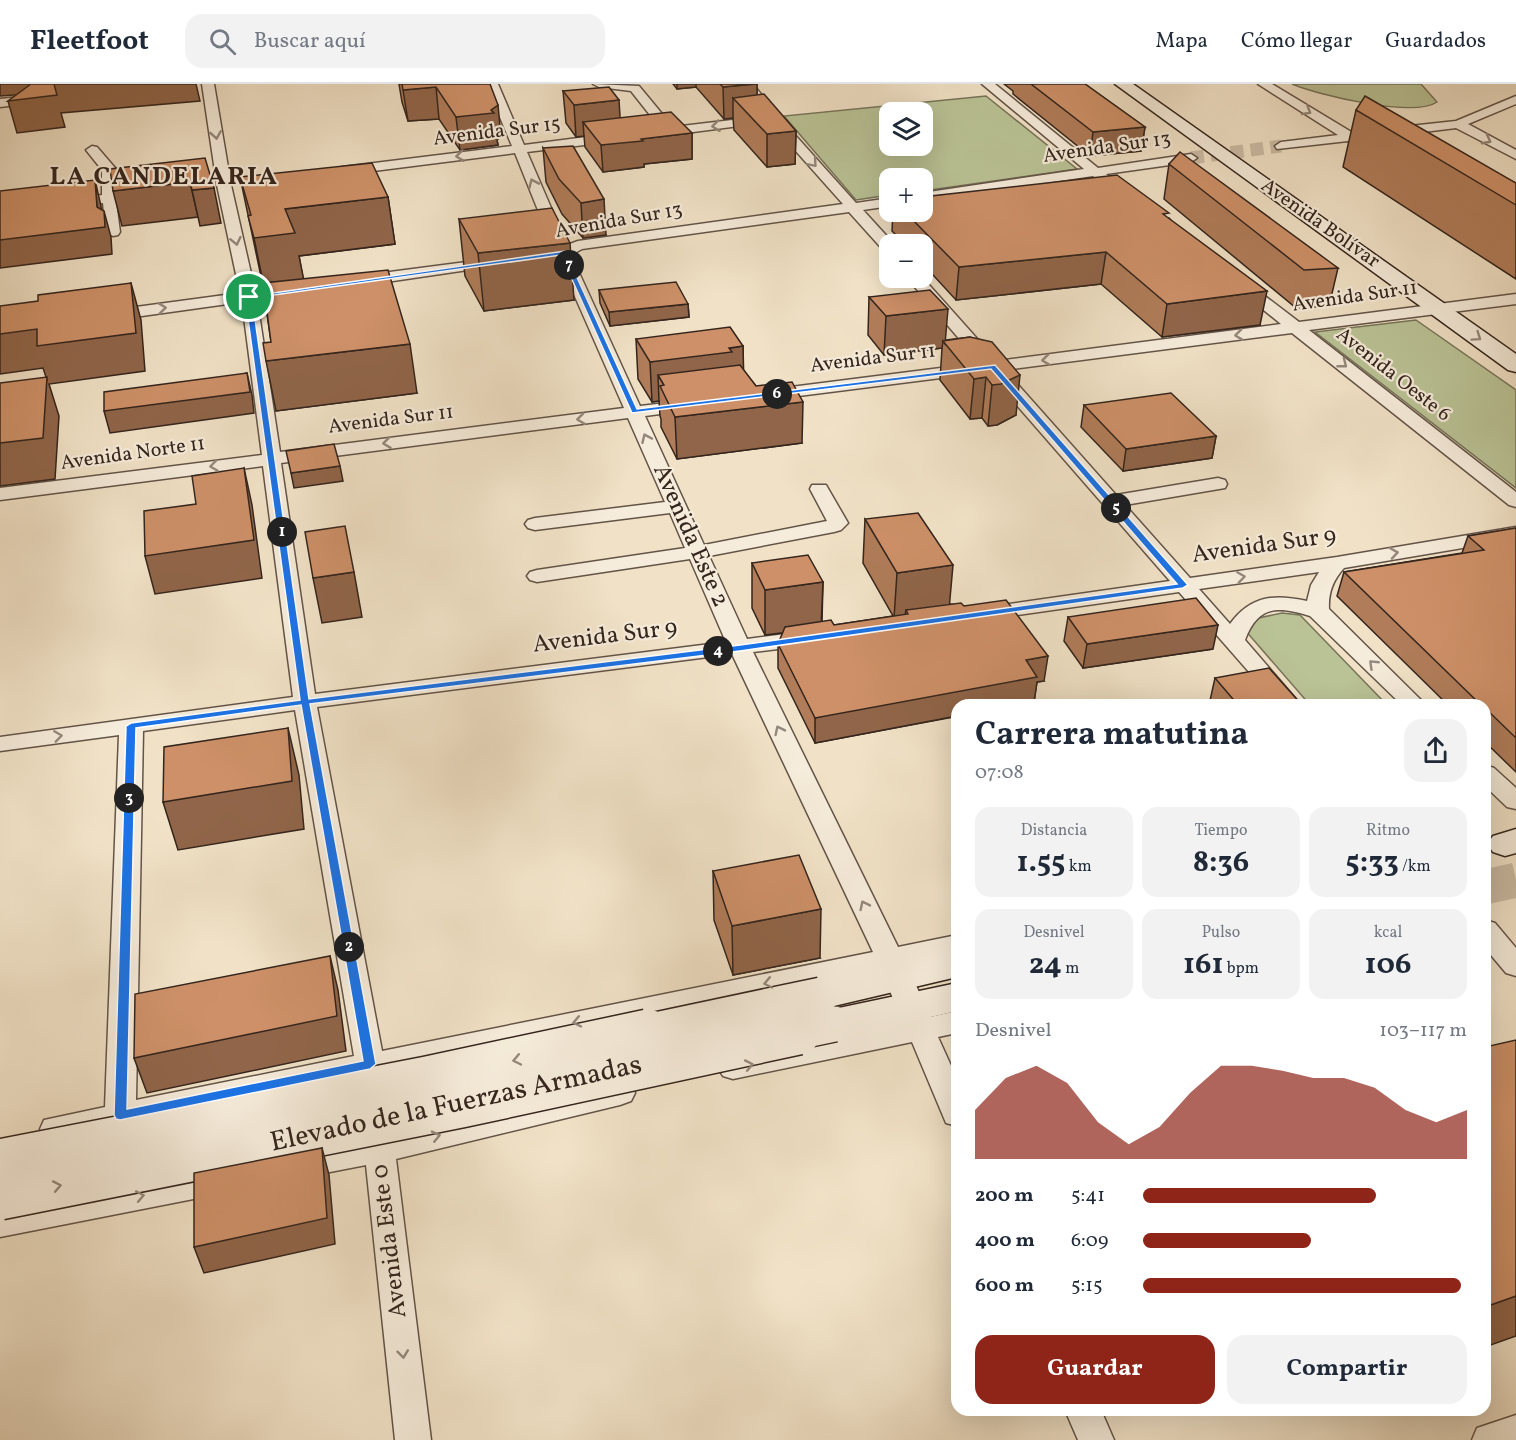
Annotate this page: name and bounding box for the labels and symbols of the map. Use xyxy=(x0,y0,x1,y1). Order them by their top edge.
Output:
one-way arrow xyxy=(1301,103,1311,115)
street label: Avenida Sur 15 xyxy=(432,110,562,154)
one-way arrow xyxy=(712,119,721,132)
street label: Avenida Sur 13 xyxy=(1041,125,1173,171)
one-way arrow xyxy=(209,129,222,139)
one-way arrow xyxy=(1481,133,1491,144)
one-way arrow xyxy=(455,150,465,162)
one-way arrow xyxy=(806,156,817,167)
district label: LA CANDELARIA xyxy=(50,159,278,195)
street label: Avenida Bolívar xyxy=(1255,172,1385,276)
one-way arrow xyxy=(528,178,540,189)
street label: Avenida Sur 13 xyxy=(553,196,685,246)
one-way arrow xyxy=(229,236,242,246)
pin: 7 xyxy=(554,250,584,280)
pin xyxy=(223,271,274,322)
street label: Avenida Sur 11 xyxy=(1291,274,1419,320)
one-way arrow xyxy=(157,303,167,315)
street label: Avenida Oeste 6 xyxy=(1330,321,1456,429)
one-way arrow xyxy=(1235,329,1244,341)
one-way arrow xyxy=(1470,330,1481,341)
street label: Avenida Sur 11 xyxy=(809,337,937,381)
one-way arrow xyxy=(1041,353,1050,366)
one-way arrow xyxy=(1336,357,1347,368)
pin: 6 xyxy=(762,379,792,409)
street label: Avenida Sur 11 xyxy=(327,398,455,442)
one-way arrow xyxy=(576,412,585,424)
street label: Avenida Norte 11 xyxy=(59,430,207,478)
one-way arrow xyxy=(641,433,653,444)
one-way arrow xyxy=(383,436,392,449)
one-way arrow xyxy=(209,459,219,471)
street label: Avenida Este 2 xyxy=(643,459,737,613)
pin: 5 xyxy=(1101,493,1131,523)
pin: 1 xyxy=(267,517,297,547)
street label: Avenida Sur 9 xyxy=(1190,519,1338,573)
one-way arrow xyxy=(1390,548,1399,560)
one-way arrow xyxy=(1237,571,1246,583)
street label: Avenida Sur 9 xyxy=(531,611,679,663)
pin: 4 xyxy=(703,636,733,666)
one-way arrow xyxy=(1369,661,1380,672)
one-way arrow xyxy=(775,725,786,736)
one-way arrow xyxy=(53,731,63,743)
pin: 3 xyxy=(114,783,144,813)
one-way arrow xyxy=(859,901,871,912)
pin: 2 xyxy=(334,932,364,962)
one-way arrow xyxy=(763,976,773,989)
one-way arrow xyxy=(572,1015,582,1028)
street label: Elevado de la Fuerzas Armadas xyxy=(267,1046,645,1162)
one-way arrow xyxy=(512,1053,522,1066)
one-way arrow xyxy=(744,1059,754,1072)
one-way arrow xyxy=(431,1131,441,1144)
street label: Avenida Este 0 xyxy=(364,1162,416,1320)
one-way arrow xyxy=(52,1180,62,1193)
one-way arrow xyxy=(135,1190,145,1203)
one-way arrow xyxy=(396,1349,409,1358)

